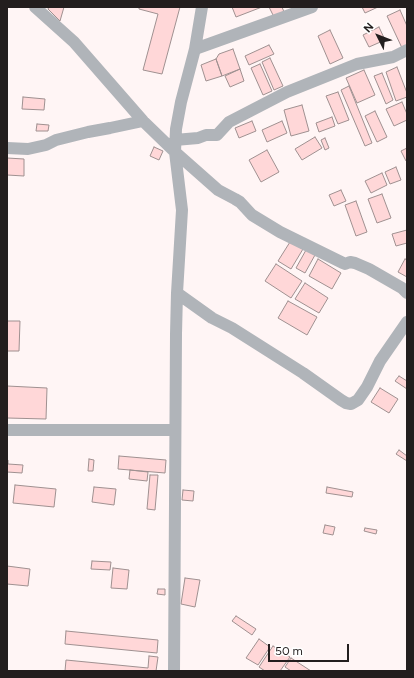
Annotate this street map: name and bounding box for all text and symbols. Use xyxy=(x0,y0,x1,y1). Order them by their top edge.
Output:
north arrow xyxy=(358,16,398,56)
text: N xyxy=(361,20,376,35)
scale bar xyxy=(270,636,351,662)
text: 50 m xyxy=(275,644,303,658)

